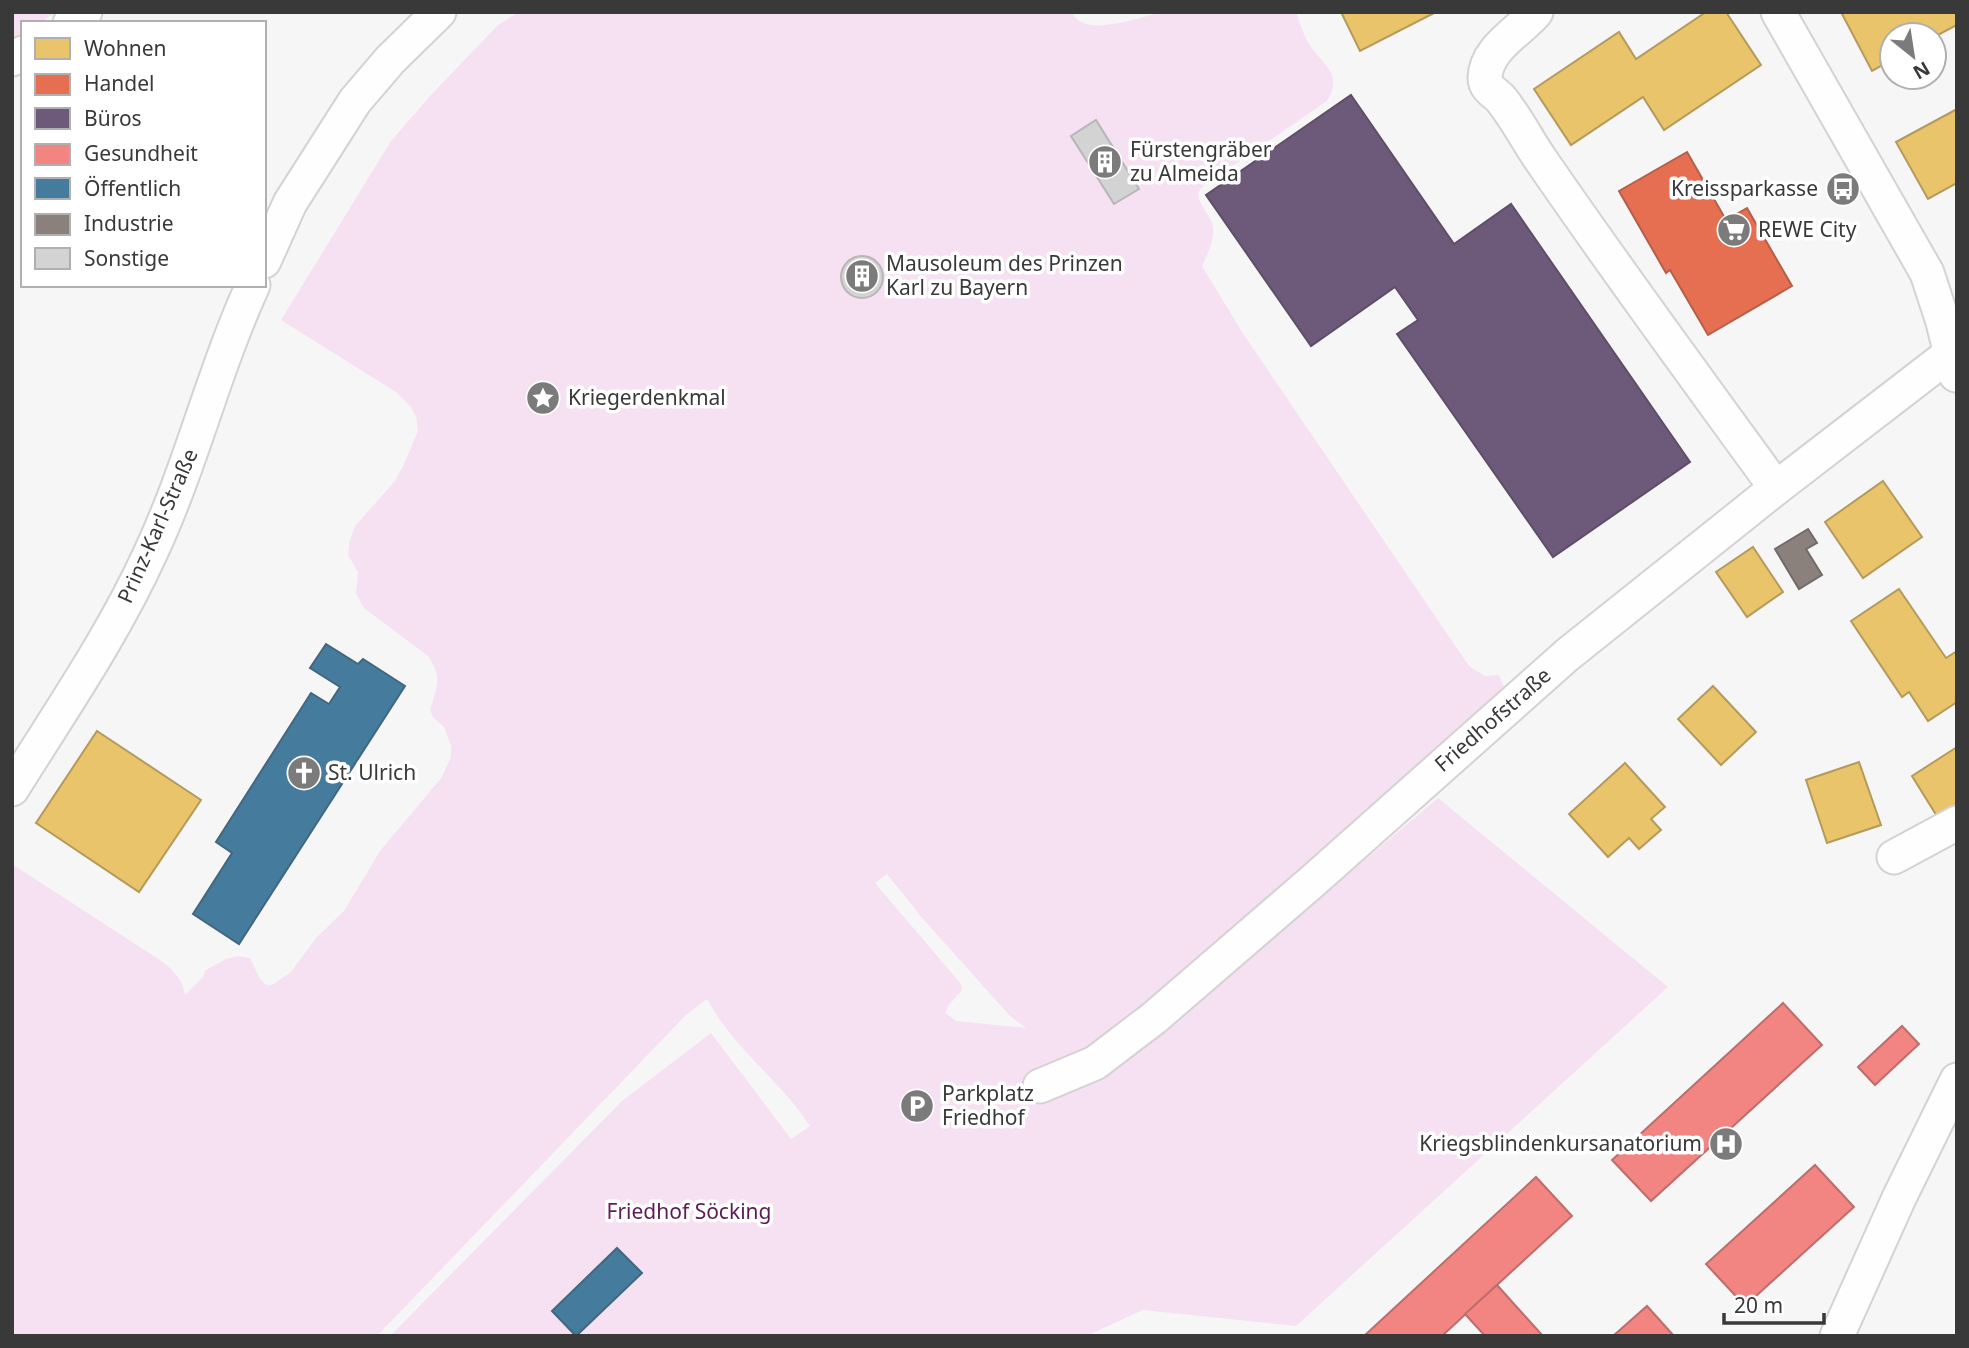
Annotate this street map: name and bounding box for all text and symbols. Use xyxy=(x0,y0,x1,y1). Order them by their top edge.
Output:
legend xyxy=(21,21,266,287)
north arrow xyxy=(1878,21,1948,91)
text: Wohnen xyxy=(84,34,167,62)
text: N xyxy=(1908,56,1935,86)
text: Handel xyxy=(84,69,155,97)
text: Büros xyxy=(84,104,142,132)
place label: Fürstengräber zu Almeida xyxy=(1130,135,1272,187)
text: Gesundheit xyxy=(84,139,198,167)
building icon: Fürstengräber zu Almeida xyxy=(1086,143,1124,181)
bus stop icon: Kreissparkasse xyxy=(1824,170,1862,208)
text: Öffentlich xyxy=(84,174,181,202)
place label: Kreissparkasse xyxy=(1671,174,1818,202)
text: Industrie xyxy=(84,209,174,237)
supermarket icon: REWE City xyxy=(1715,211,1753,249)
place label: REWE City xyxy=(1758,215,1857,243)
text: Sonstige xyxy=(84,244,169,272)
place label: Mausoleum des Prinzen Karl zu Bayern xyxy=(886,249,1123,301)
building icon: Mausoleum des Prinzen Karl zu Bayern xyxy=(843,257,881,295)
place icon: Kriegerdenkmal xyxy=(524,379,562,417)
place label: Kriegerdenkmal xyxy=(568,383,726,411)
street label: Prinz-Karl-Straße xyxy=(110,444,204,607)
street label: Friedhofstraße xyxy=(1428,661,1556,778)
church icon: St. Ulrich xyxy=(285,754,323,792)
place label: St. Ulrich xyxy=(328,758,416,786)
place label: Parkplatz Friedhof xyxy=(942,1079,1034,1131)
parking icon: Parkplatz Friedhof xyxy=(898,1087,936,1125)
hospital icon: Kriegsblindenkursanatorium xyxy=(1707,1125,1745,1163)
place label: Kriegsblindenkursanatorium xyxy=(1419,1129,1702,1157)
park label: Friedhof Söcking xyxy=(607,1197,771,1225)
scale bar xyxy=(1724,1282,1824,1326)
text: 20 m xyxy=(1734,1291,1783,1319)

